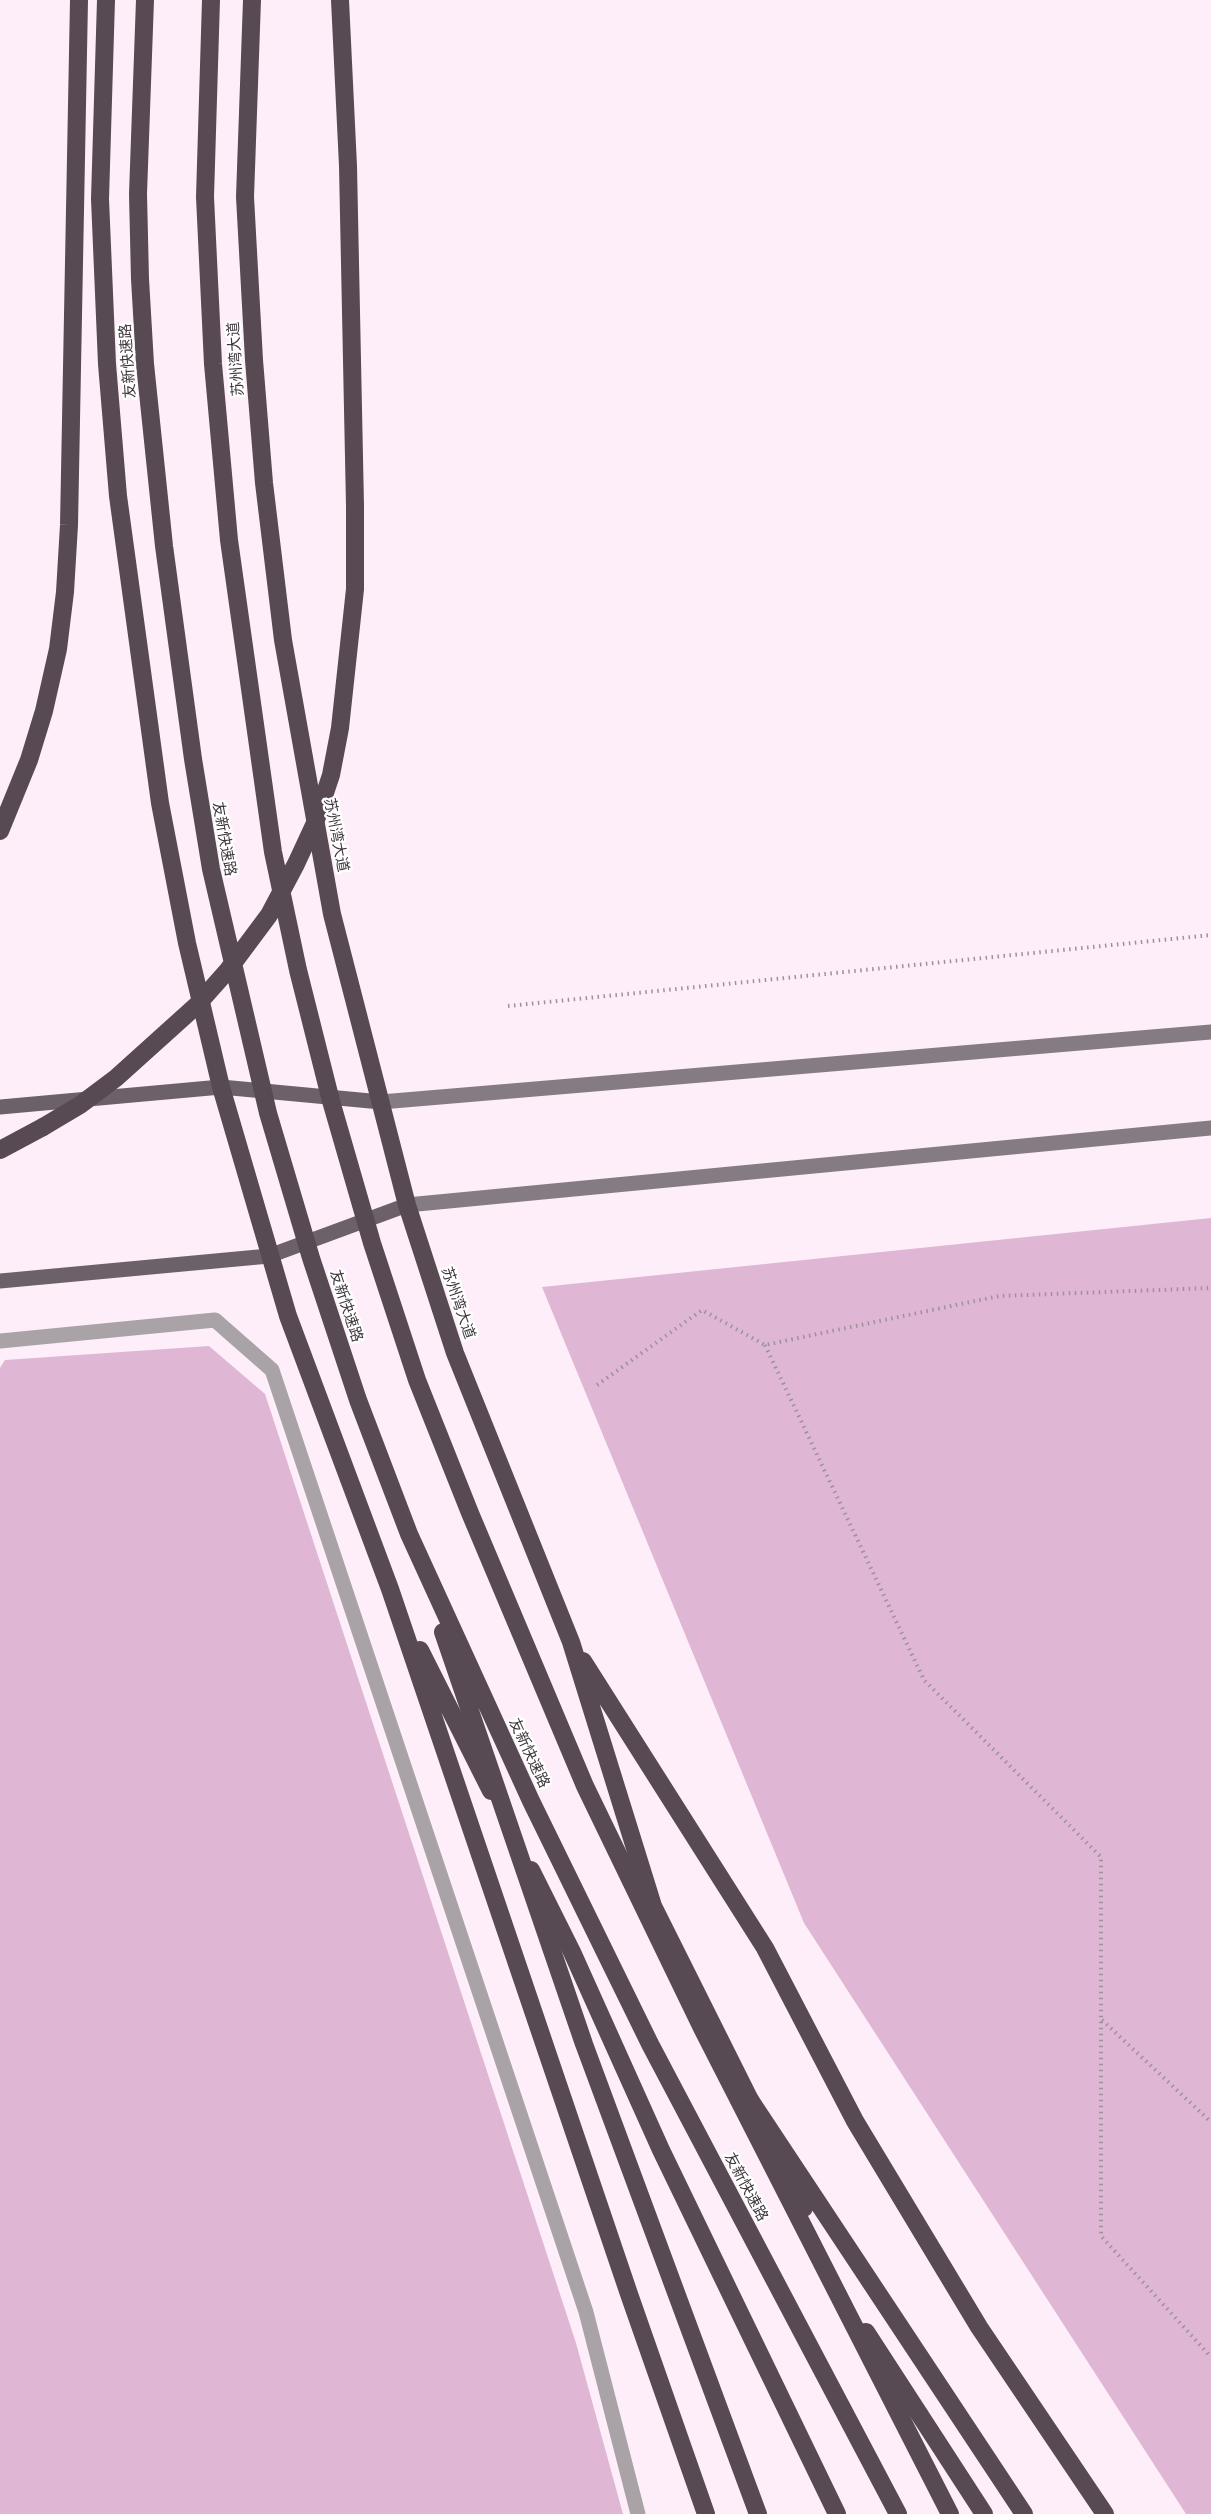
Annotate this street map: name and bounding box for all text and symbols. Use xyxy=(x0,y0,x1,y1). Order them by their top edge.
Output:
street label: 苏州湾大道 xyxy=(224,321,248,397)
street label: 友新快速路 xyxy=(116,323,140,399)
street label: 苏州湾大道 xyxy=(320,796,352,874)
street label: 友新快速路 xyxy=(209,801,239,877)
street label: 苏州湾大道 xyxy=(437,1265,479,1341)
street label: 友新快速路 xyxy=(326,1268,366,1344)
street label: 友新快速路 xyxy=(505,1715,553,1791)
street label: 友新快速路 xyxy=(720,2150,772,2224)

